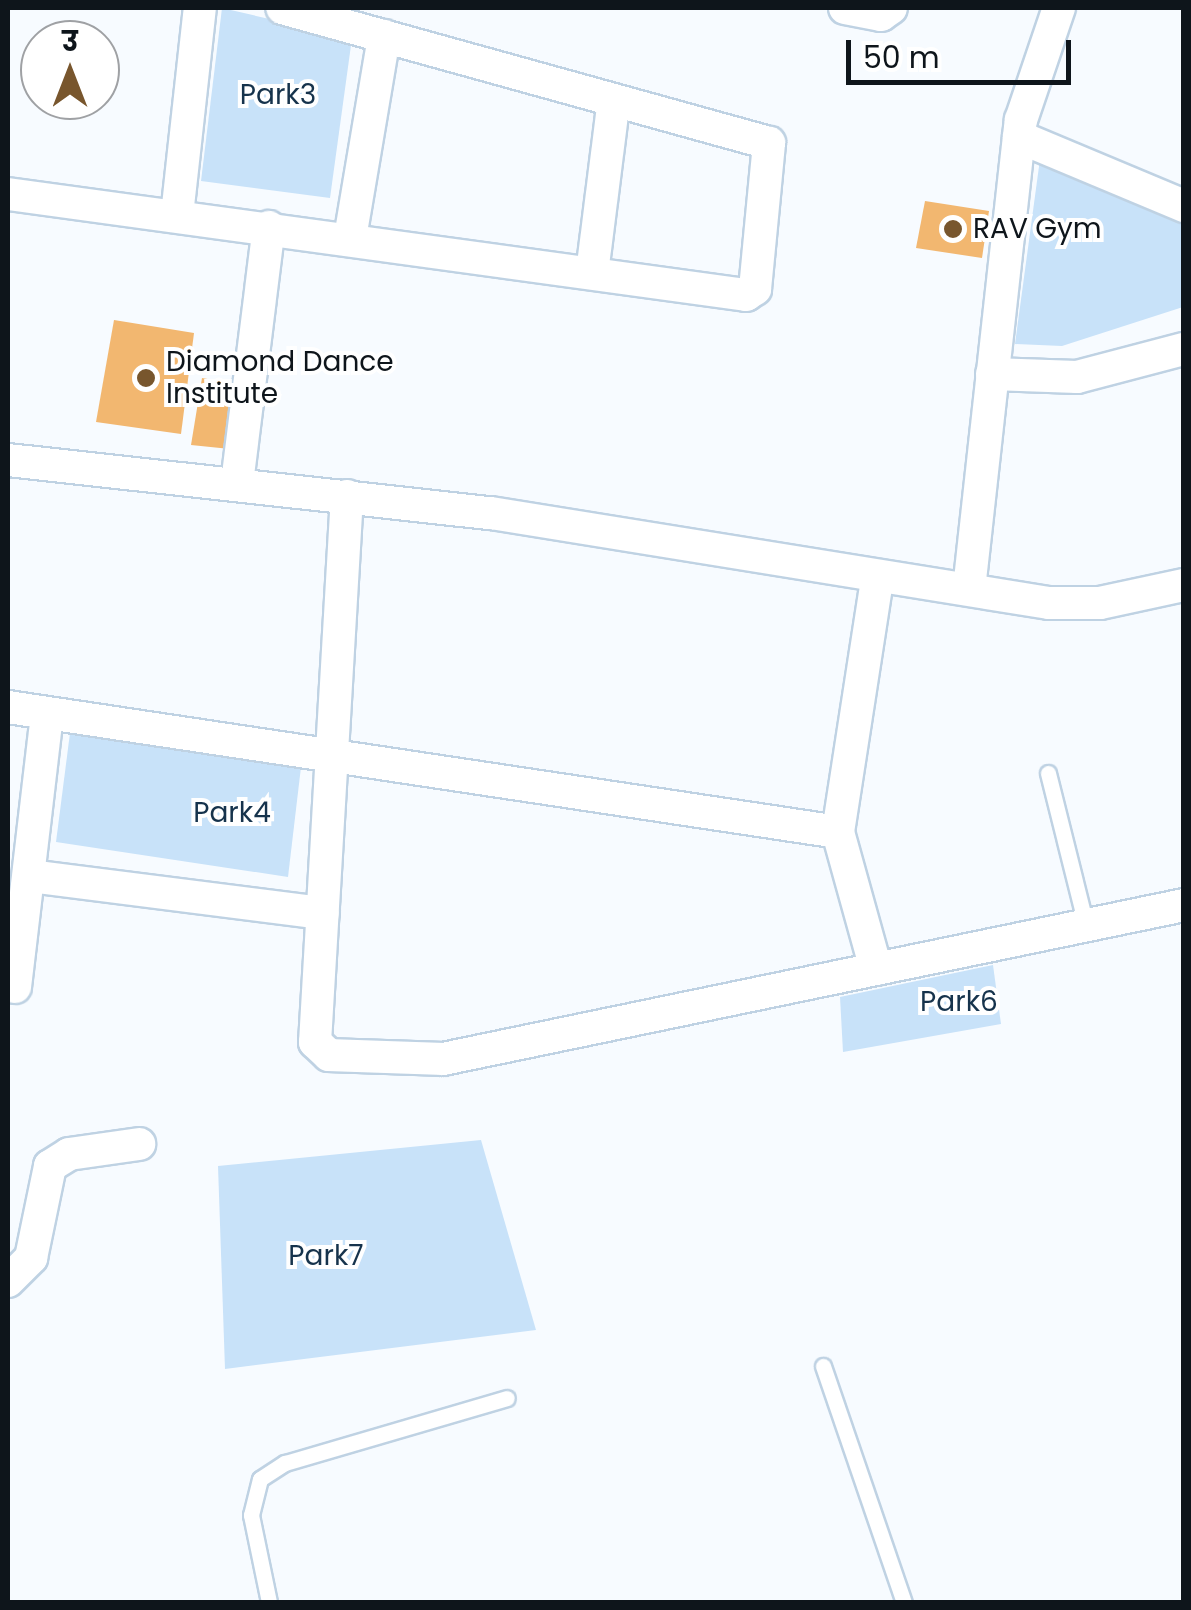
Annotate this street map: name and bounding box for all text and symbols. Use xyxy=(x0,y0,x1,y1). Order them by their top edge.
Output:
north arrow xyxy=(20,20,120,120)
scale bar xyxy=(851,20,1076,82)
text: उ xyxy=(62,22,78,61)
text: 50 m xyxy=(863,36,940,79)
park label: Park3 xyxy=(240,78,316,112)
place label: RAV Gym xyxy=(973,212,1102,246)
marker: RAV Gym xyxy=(942,218,964,240)
place label: Diamond Dance Institute xyxy=(166,345,394,411)
marker: Diamond Dance Institute xyxy=(135,367,157,389)
park label: Park4 xyxy=(193,796,271,830)
park label: Park6 xyxy=(920,985,998,1019)
park label: Park7 xyxy=(288,1239,364,1273)

